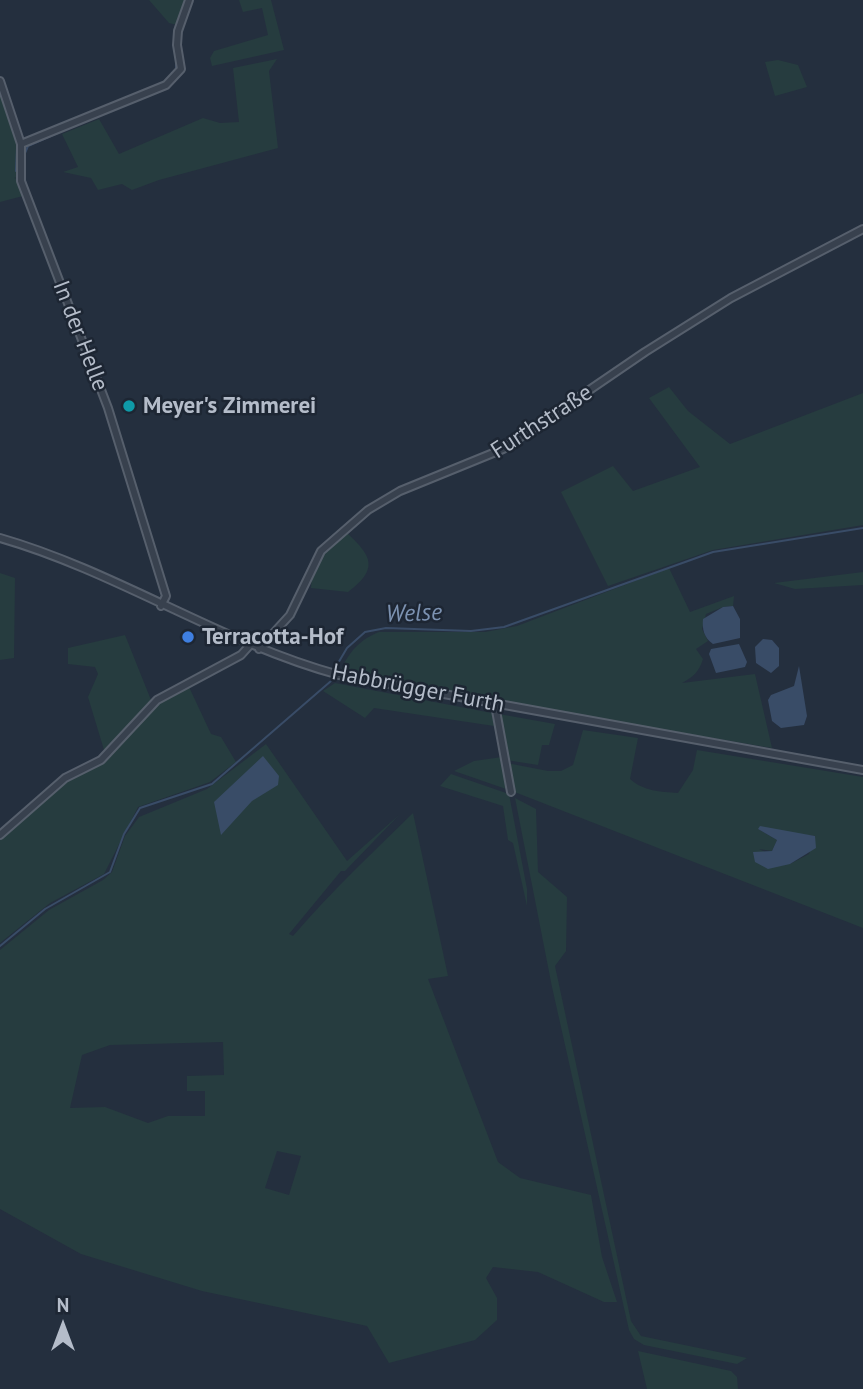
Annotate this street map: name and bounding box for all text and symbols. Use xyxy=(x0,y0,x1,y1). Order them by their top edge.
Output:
street label: In der Helle xyxy=(46,277,114,395)
street label: Furthstraße xyxy=(486,379,598,465)
place label: Meyer's Zimmerei xyxy=(143,392,316,420)
marker: Meyer's Zimmerei xyxy=(121,398,137,414)
water label: Welse xyxy=(385,599,443,629)
place label: Terracotta-Hof xyxy=(202,623,343,651)
marker: Terracotta-Hof xyxy=(180,629,196,645)
street label: Habbrügger Furth xyxy=(329,659,507,719)
north arrow xyxy=(28,1291,98,1361)
text: N xyxy=(57,1293,69,1317)

